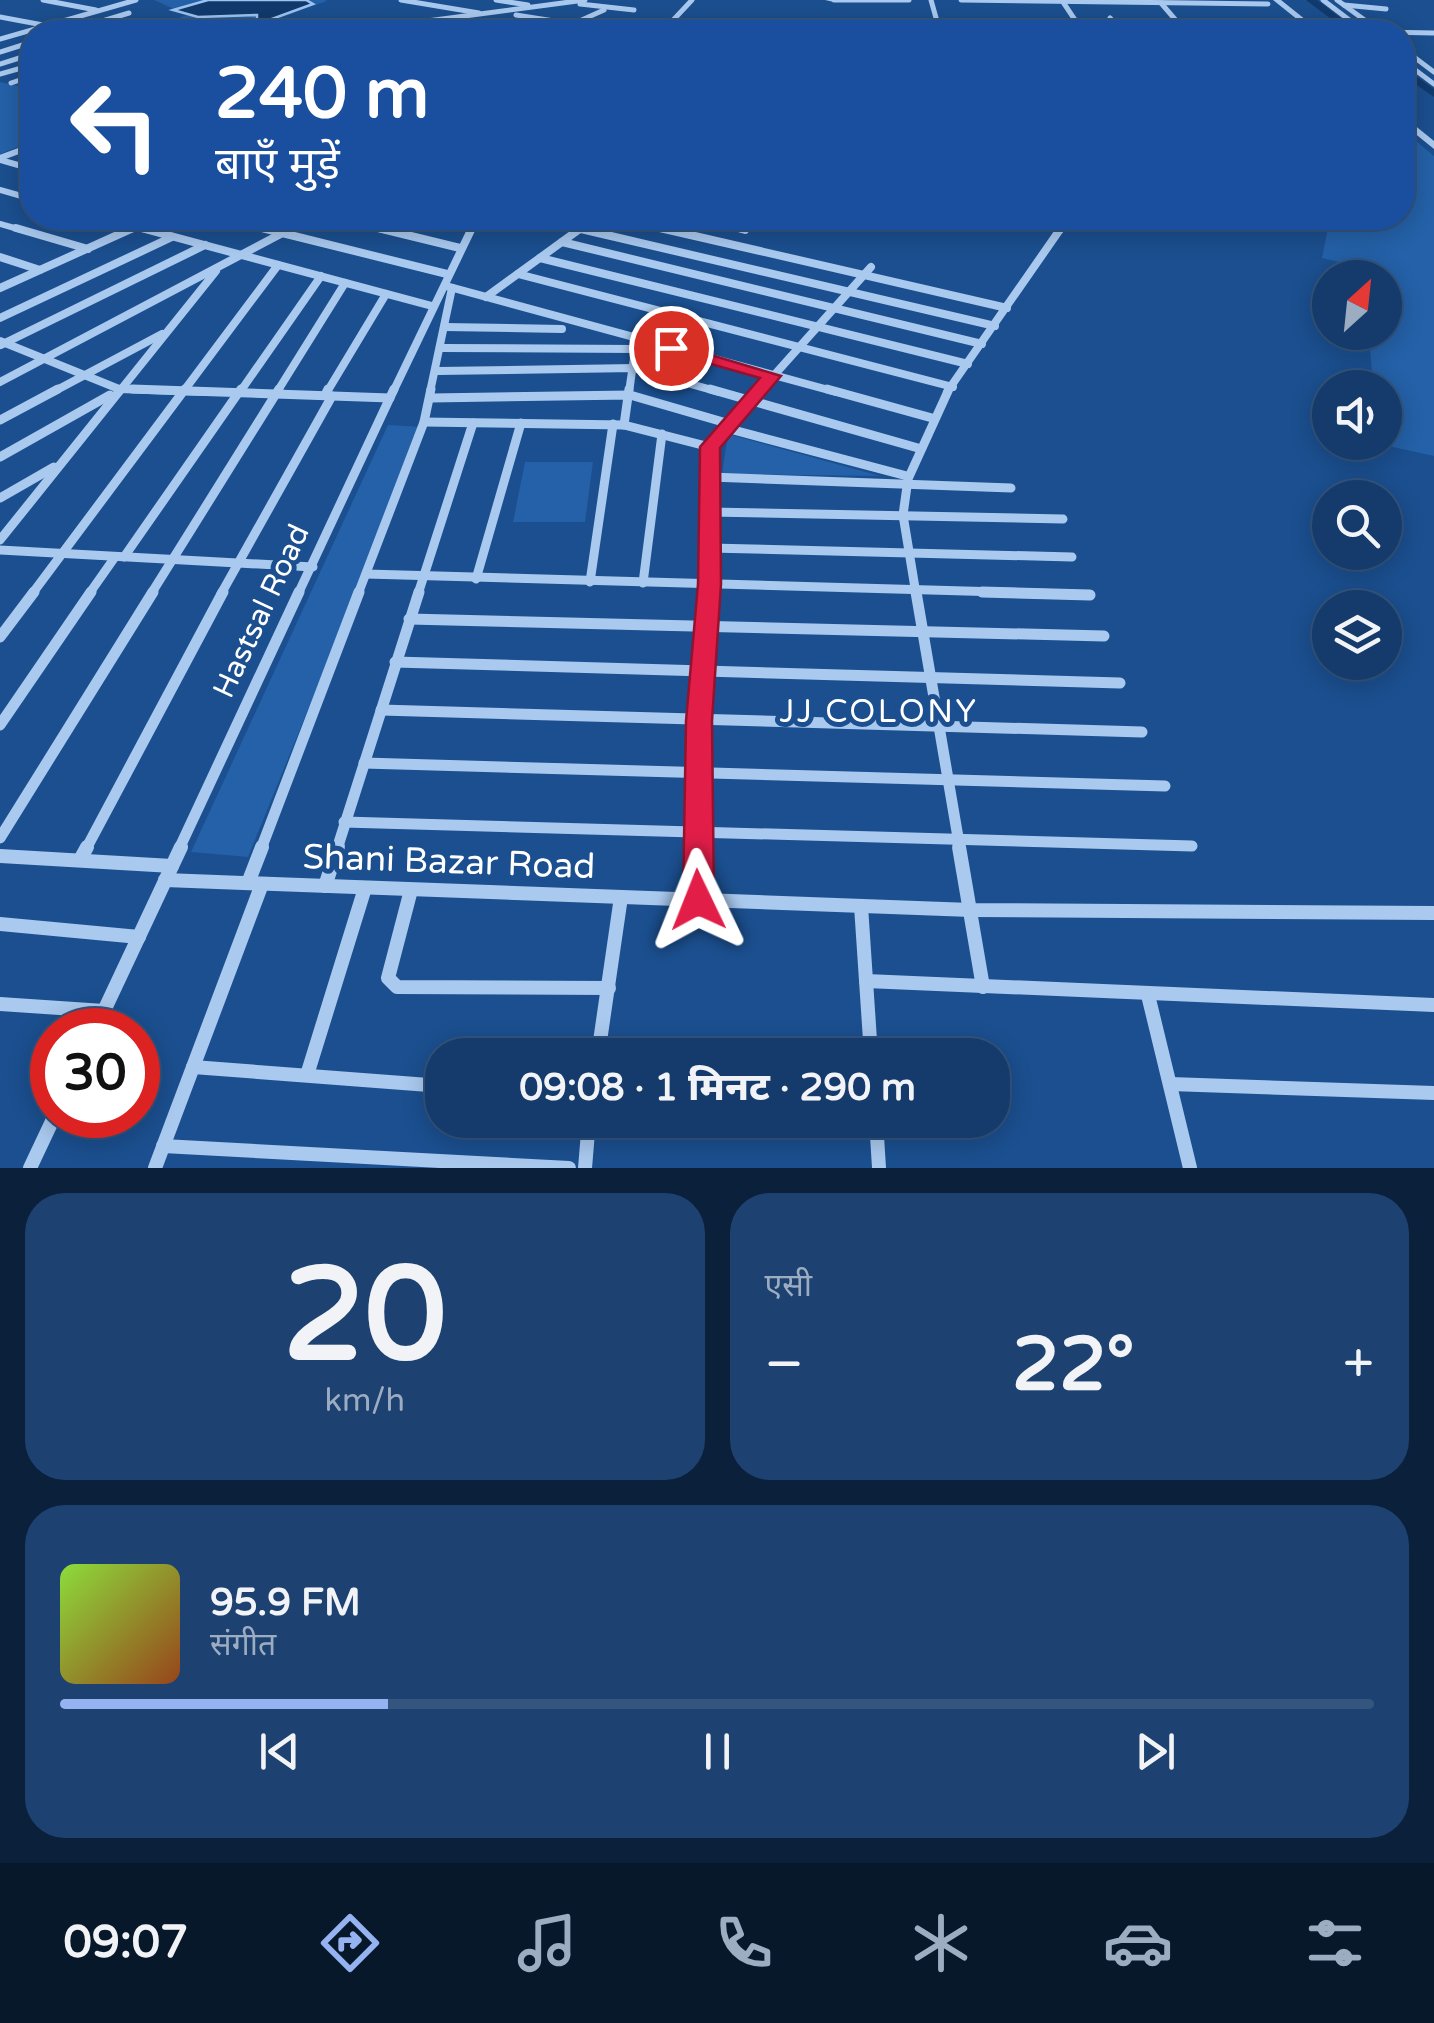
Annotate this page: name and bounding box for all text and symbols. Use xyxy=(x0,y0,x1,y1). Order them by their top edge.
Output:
text: 240 m xyxy=(215,53,429,137)
icon: left xyxy=(50,60,180,190)
text: बाएँ मुड़ें xyxy=(215,138,340,192)
north arrow xyxy=(1312,260,1402,350)
map controls xyxy=(1312,260,1402,680)
pin xyxy=(629,306,714,391)
icon: arrive xyxy=(644,321,699,376)
button: sound xyxy=(1312,370,1402,460)
button: search xyxy=(1312,480,1402,570)
street label: Hastsal Road xyxy=(205,519,318,704)
button: layers xyxy=(1312,590,1402,680)
district label: JJ COLONY xyxy=(780,693,978,731)
street label: Shani Bazar Road xyxy=(302,836,596,888)
position arrow xyxy=(646,848,750,952)
speed limit sign: 30 xyxy=(30,1008,160,1138)
text: 09:08 · 1 मिनट · 290 m xyxy=(519,1065,916,1111)
text: 20 xyxy=(283,1239,446,1395)
text: एसी xyxy=(765,1267,812,1305)
text: 22° xyxy=(1012,1320,1135,1410)
text: − xyxy=(765,1332,804,1398)
text: + xyxy=(1343,1332,1374,1398)
text: km/h xyxy=(325,1382,405,1420)
text: 95.9 FM xyxy=(210,1580,361,1626)
text: संगीत xyxy=(210,1626,276,1664)
icon: previous xyxy=(252,1724,307,1779)
icon: pause xyxy=(690,1724,745,1779)
icon: next xyxy=(1128,1724,1183,1779)
icon: directions xyxy=(315,1908,385,1978)
icon: music xyxy=(512,1908,582,1978)
icon: phone xyxy=(709,1908,779,1978)
icon: climate xyxy=(906,1908,976,1978)
icon: car xyxy=(1103,1908,1173,1978)
icon: filters xyxy=(1300,1908,1370,1978)
text: 09:07 xyxy=(64,1916,188,1970)

